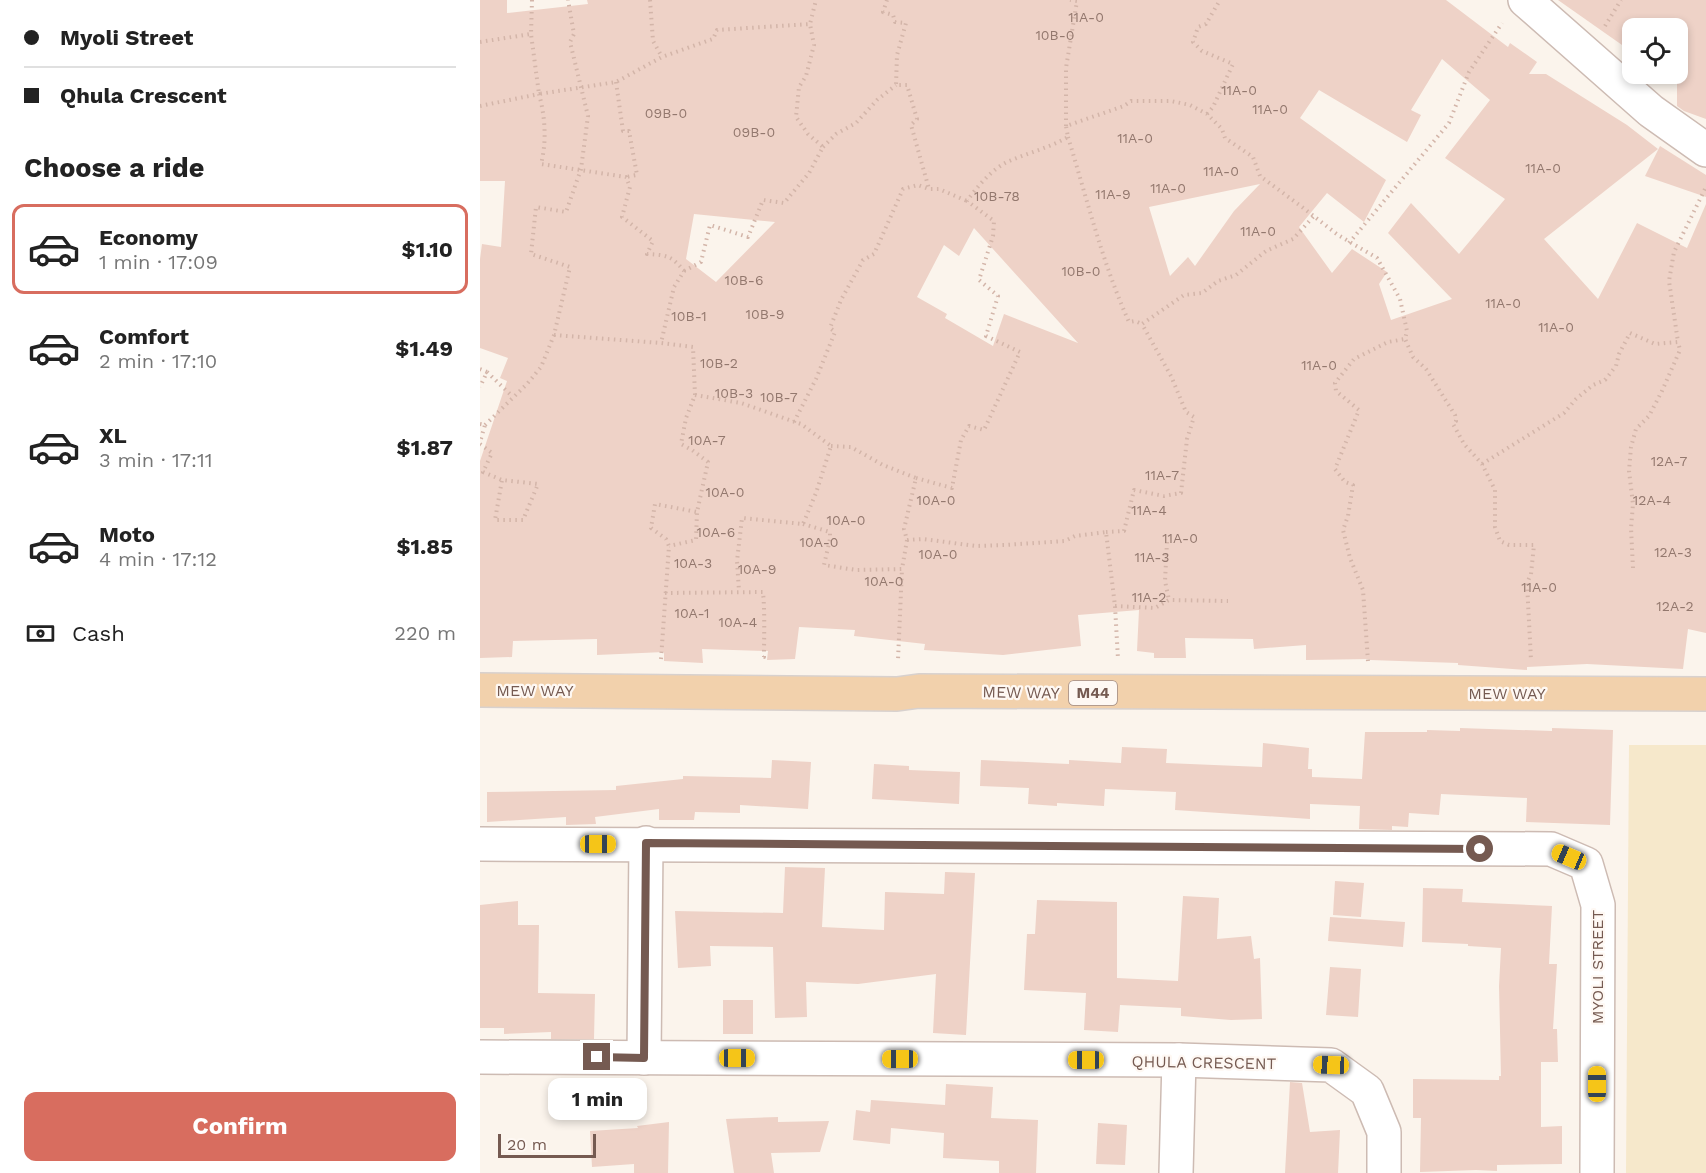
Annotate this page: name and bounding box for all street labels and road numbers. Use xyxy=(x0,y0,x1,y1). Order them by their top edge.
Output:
street label: MEW WAY xyxy=(496,681,574,700)
road number: M44 xyxy=(1069,681,1117,705)
street label: MEW WAY xyxy=(982,682,1060,703)
street label: MEW WAY xyxy=(1468,684,1546,703)
street label: MYOLI STREET xyxy=(1588,909,1607,1024)
street label: QHULA CRESCENT xyxy=(1132,1052,1277,1073)

